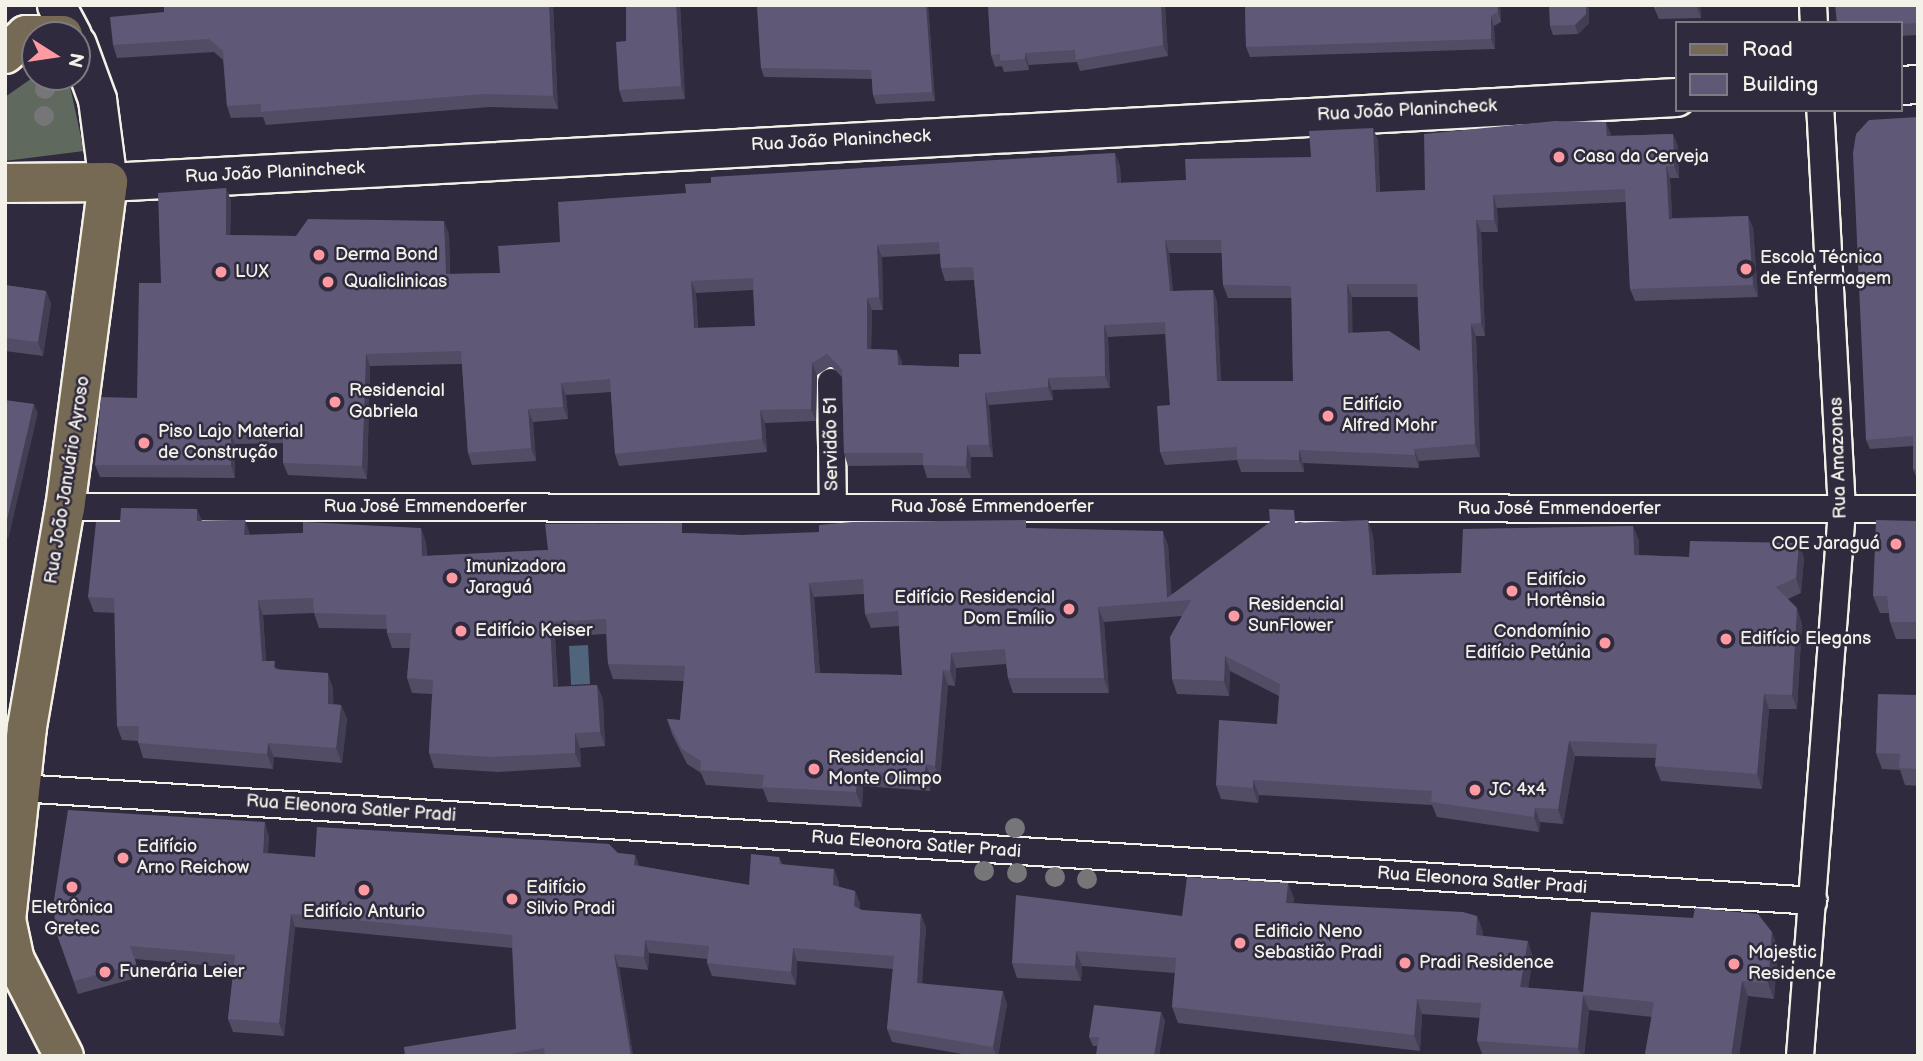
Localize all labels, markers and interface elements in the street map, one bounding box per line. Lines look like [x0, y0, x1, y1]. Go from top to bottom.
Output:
north arrow [21, 21, 91, 91]
legend [1674, 21, 1902, 112]
text: Road [1742, 37, 1793, 62]
text: N [62, 51, 88, 69]
text: Building [1742, 72, 1818, 97]
street label: Rua João Planincheck [1316, 95, 1498, 127]
street label: Rua João Planincheck [750, 125, 932, 157]
place label: Casa da Cerveja [1573, 146, 1709, 168]
marker: Casa da Cerveja [1551, 149, 1567, 165]
street label: Rua João Planincheck [184, 157, 366, 189]
place label: Derma Bond [335, 244, 438, 266]
marker: Derma Bond [309, 245, 329, 265]
place label: Escola Técnica de Enfermagem [1760, 248, 1891, 290]
place label: LUX [235, 261, 269, 283]
marker: Escola Técnica de Enfermagem [1738, 261, 1754, 277]
marker: LUX [213, 264, 229, 280]
place label: Qualiclinicas [344, 271, 447, 293]
marker: Qualiclinicas [318, 272, 338, 292]
street label: Rua João Januário Ayroso [41, 374, 95, 586]
place label: Residencial Gabriela [349, 381, 445, 424]
marker: Residencial Gabriela [327, 394, 343, 410]
place label: Edifício Alfred Mohr [1342, 395, 1437, 438]
street label: Servidão 51 [820, 397, 844, 491]
street label: Rua Amazonas [1826, 397, 1852, 519]
marker: Edifício Alfred Mohr [1320, 408, 1336, 424]
place label: Piso Lajo Material de Construção [158, 422, 303, 464]
marker: Piso Lajo Material de Construção [136, 435, 152, 451]
street label: Rua José Emmendoerfer [323, 496, 527, 518]
street label: Rua José Emmendoerfer [890, 496, 1094, 518]
street label: Rua José Emmendoerfer [1457, 498, 1661, 520]
place label: COE Jaraguá [1771, 533, 1880, 555]
marker: COE Jaraguá [1886, 534, 1906, 554]
place label: Imunizadora Jaraguá [466, 557, 566, 600]
marker: Imunizadora Jaraguá [444, 570, 460, 586]
place label: Edifício Hortênsia [1526, 570, 1605, 612]
marker: Edifício Hortênsia [1504, 583, 1520, 599]
place label: Edifício Residencial Dom Emílio [894, 588, 1055, 630]
place label: Residencial SunFlower [1248, 595, 1344, 638]
marker: Edifício Residencial Dom Emílio [1061, 601, 1077, 617]
marker: Residencial SunFlower [1226, 608, 1242, 624]
place label: Edifício Keiser [475, 620, 592, 642]
place label: Condomínio Edifício Petúnia [1465, 622, 1591, 664]
marker: Edifício Keiser [453, 623, 469, 639]
place label: Edifício Elegans [1740, 628, 1871, 650]
marker: Edifício Elegans [1718, 631, 1734, 647]
marker: Condomínio Edifício Petúnia [1597, 635, 1613, 651]
place label: Residencial Monte Olimpo [828, 748, 942, 790]
marker: Residencial Monte Olimpo [806, 761, 822, 777]
place label: JC 4x4 [1489, 779, 1547, 801]
marker: JC 4x4 [1467, 782, 1483, 798]
street label: Rua Eleonora Satler Pradi [245, 791, 457, 827]
street label: Rua Eleonora Satler Pradi [810, 827, 1022, 863]
place label: Edifício Arno Reichow [137, 837, 249, 880]
marker: Edifício Arno Reichow [115, 850, 131, 866]
street label: Rua Eleonora Satler Pradi [1376, 863, 1588, 899]
place label: Edifício Silvio Pradi [526, 878, 615, 920]
marker: Eletrônica Gretec [64, 879, 80, 895]
marker: Edifício Anturio [356, 882, 372, 898]
marker: Edifício Silvio Pradi [504, 891, 520, 907]
place label: Eletrônica Gretec [31, 898, 113, 940]
place label: Edifício Anturio [303, 901, 425, 923]
place label: Edificio Neno Sebastião Pradi [1254, 922, 1382, 964]
marker: Edificio Neno Sebastião Pradi [1232, 935, 1248, 951]
place label: Majestic Residence [1748, 943, 1836, 986]
place label: Pradi Residence [1419, 952, 1554, 974]
marker: Pradi Residence [1397, 955, 1413, 971]
marker: Majestic Residence [1726, 956, 1742, 972]
place label: Funerária Leier [119, 961, 244, 983]
marker: Funerária Leier [97, 964, 113, 980]

